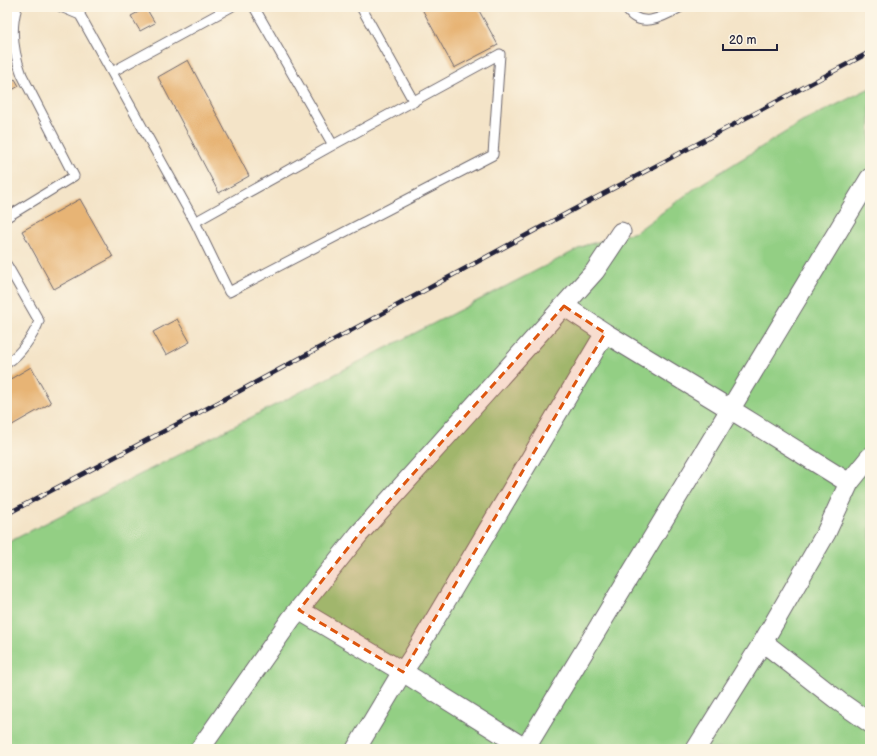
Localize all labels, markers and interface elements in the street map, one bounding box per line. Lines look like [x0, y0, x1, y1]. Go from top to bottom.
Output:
scale bar [723, 26, 777, 52]
text: 20 m [729, 33, 756, 48]

